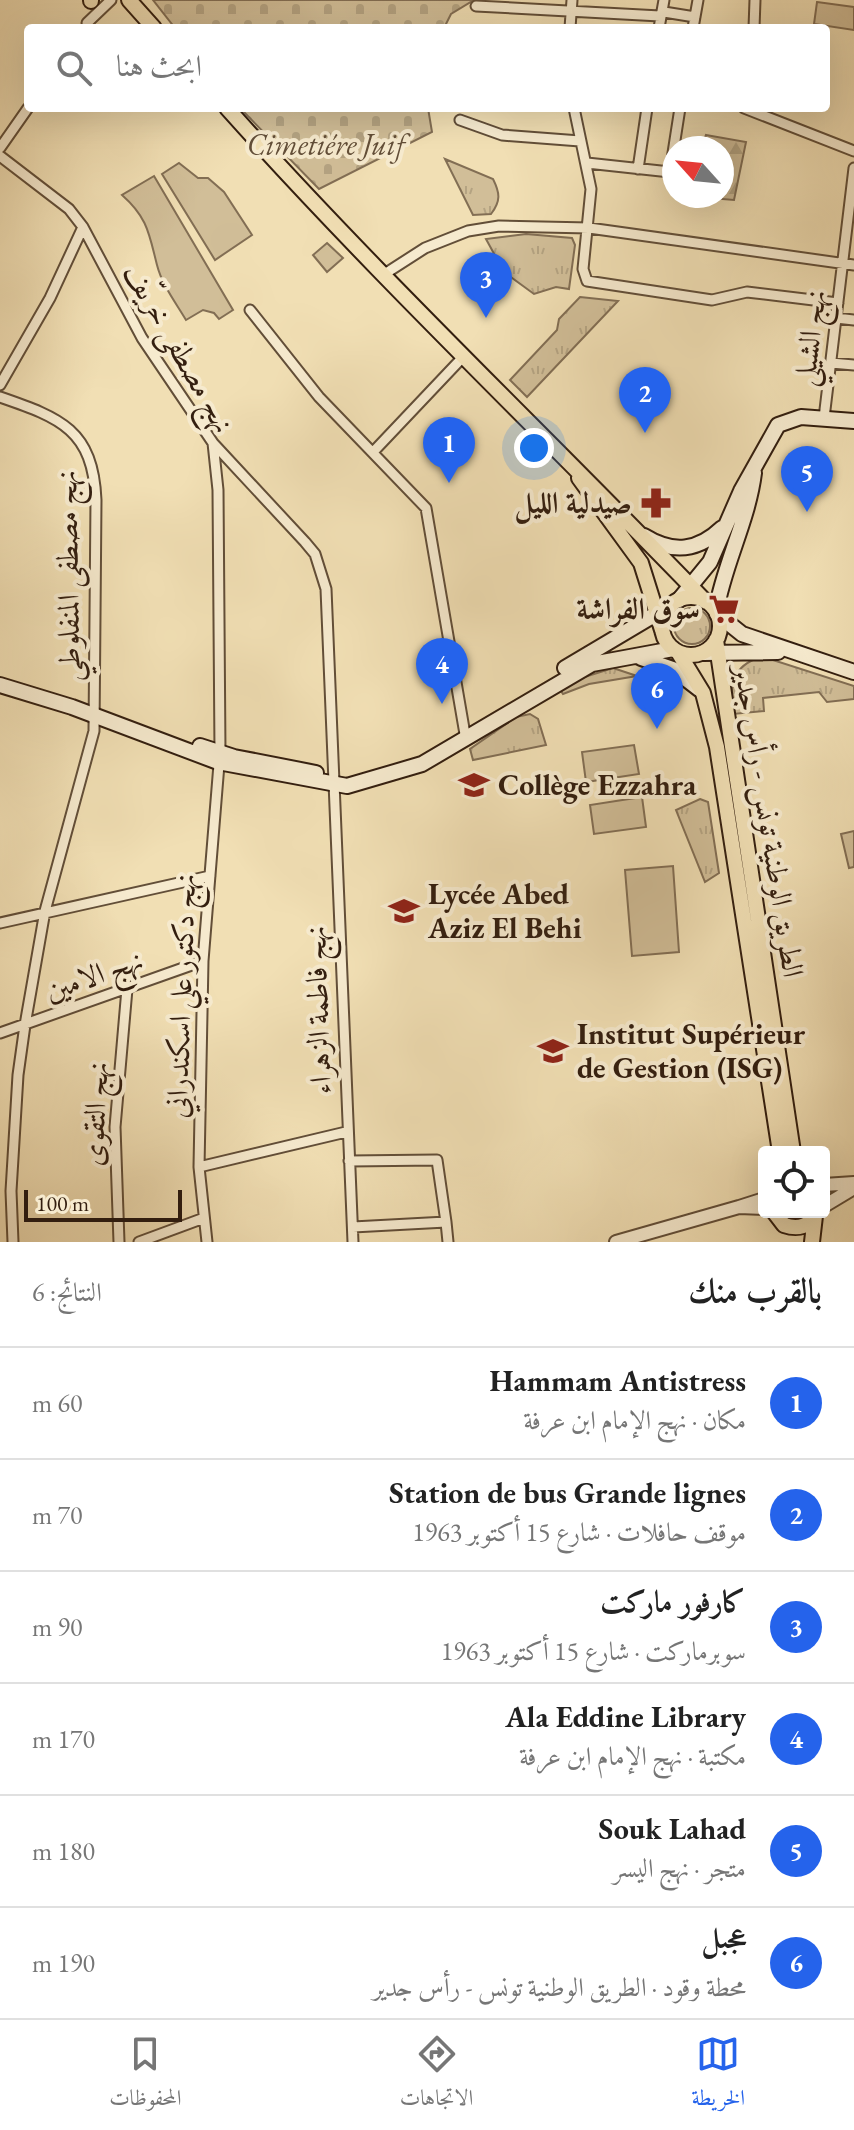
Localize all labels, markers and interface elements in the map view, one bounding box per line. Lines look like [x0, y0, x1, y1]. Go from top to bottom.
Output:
search box [24, 24, 830, 112]
icon: search [52, 46, 96, 90]
text: ابحث هنا [116, 46, 202, 85]
park label: Cimetiére Juif [247, 125, 412, 164]
north arrow [662, 136, 734, 208]
pin: 3 [460, 252, 512, 318]
street label: نهج مصطفى خريّف [108, 256, 244, 444]
street label: نهج الشيلي [784, 287, 845, 390]
pin: 2 [619, 367, 671, 433]
pin: 1 [423, 417, 475, 483]
your location [514, 428, 554, 468]
pin: 5 [781, 446, 833, 512]
street label: نهج مصطفى المنفلوطي [46, 470, 98, 682]
place label: صيدلية الليل [514, 483, 632, 524]
pharmacy icon: صيدلية الليل [639, 486, 673, 520]
place label: سوق الفراشة [577, 589, 700, 628]
supermarket icon: سوق الفراشة [707, 592, 741, 626]
pin: 4 [416, 638, 468, 704]
street label: الطريق الوطنية تونس - رأس جدير [724, 659, 814, 980]
pin: 6 [631, 663, 683, 729]
place label: Collège Ezzahra [498, 765, 697, 804]
school or university icon: Collège Ezzahra [457, 768, 491, 802]
street label: نهج دكتور علي اسكندراني [157, 873, 214, 1119]
place label: Lycée Abed Aziz El Behi [427, 874, 582, 947]
school or university icon: Lycée Abed Aziz El Behi [387, 894, 421, 928]
street label: نهج فاطمة الزهراء [295, 925, 348, 1095]
street label: نهج الامين [40, 940, 151, 1017]
place label: Institut Supérieur de Gestion (ISG) [577, 1014, 806, 1087]
school or university icon: Institut Supérieur de Gestion (ISG) [536, 1034, 570, 1068]
street label: نهج التقوى [72, 1061, 125, 1168]
map controls [758, 1146, 830, 1218]
button: locate [758, 1146, 830, 1218]
scale bar [24, 1186, 182, 1222]
text: 100 m [36, 1189, 89, 1218]
text: بالقرب منك [688, 1268, 822, 1312]
text: النتائج: 6 [32, 1275, 102, 1309]
text: Hammam Antistress [490, 1361, 746, 1400]
text: 60 m [32, 1386, 82, 1420]
text: 1 [789, 1386, 803, 1420]
text: مكان · نهج الإمام ابن عرفة [523, 1403, 746, 1437]
text: Station de bus Grande lignes [389, 1473, 746, 1512]
text: 70 m [32, 1498, 82, 1532]
text: 2 [789, 1498, 803, 1532]
text: موقف حافلات · شارع 15 أكتوبر 1963 [412, 1515, 746, 1549]
text: كارفور ماركت [600, 1582, 746, 1621]
text: 90 m [32, 1610, 82, 1644]
text: 3 [789, 1610, 803, 1644]
text: سوبرماركت · شارع 15 أكتوبر 1963 [441, 1634, 746, 1668]
text: Ala Eddine Library [505, 1697, 746, 1736]
text: 170 m [32, 1722, 95, 1756]
text: 4 [789, 1722, 803, 1756]
text: مكتبة · نهج الإمام ابن عرفة [519, 1739, 746, 1773]
text: Souk Lahad [598, 1809, 746, 1848]
text: 180 m [32, 1834, 95, 1868]
text: 5 [789, 1834, 803, 1868]
text: متجر · نهج اليسر [613, 1851, 746, 1885]
text: عجبل [701, 1918, 746, 1957]
text: 190 m [32, 1946, 95, 1980]
text: 6 [789, 1946, 803, 1980]
text: محطة وقود · الطريق الوطنية تونس - رأس جدير [372, 1970, 746, 2004]
tab: المحفوظات [109, 2032, 182, 2119]
tab: الاتجاهات [400, 2032, 473, 2119]
tab: الخريطة [691, 2032, 745, 2119]

